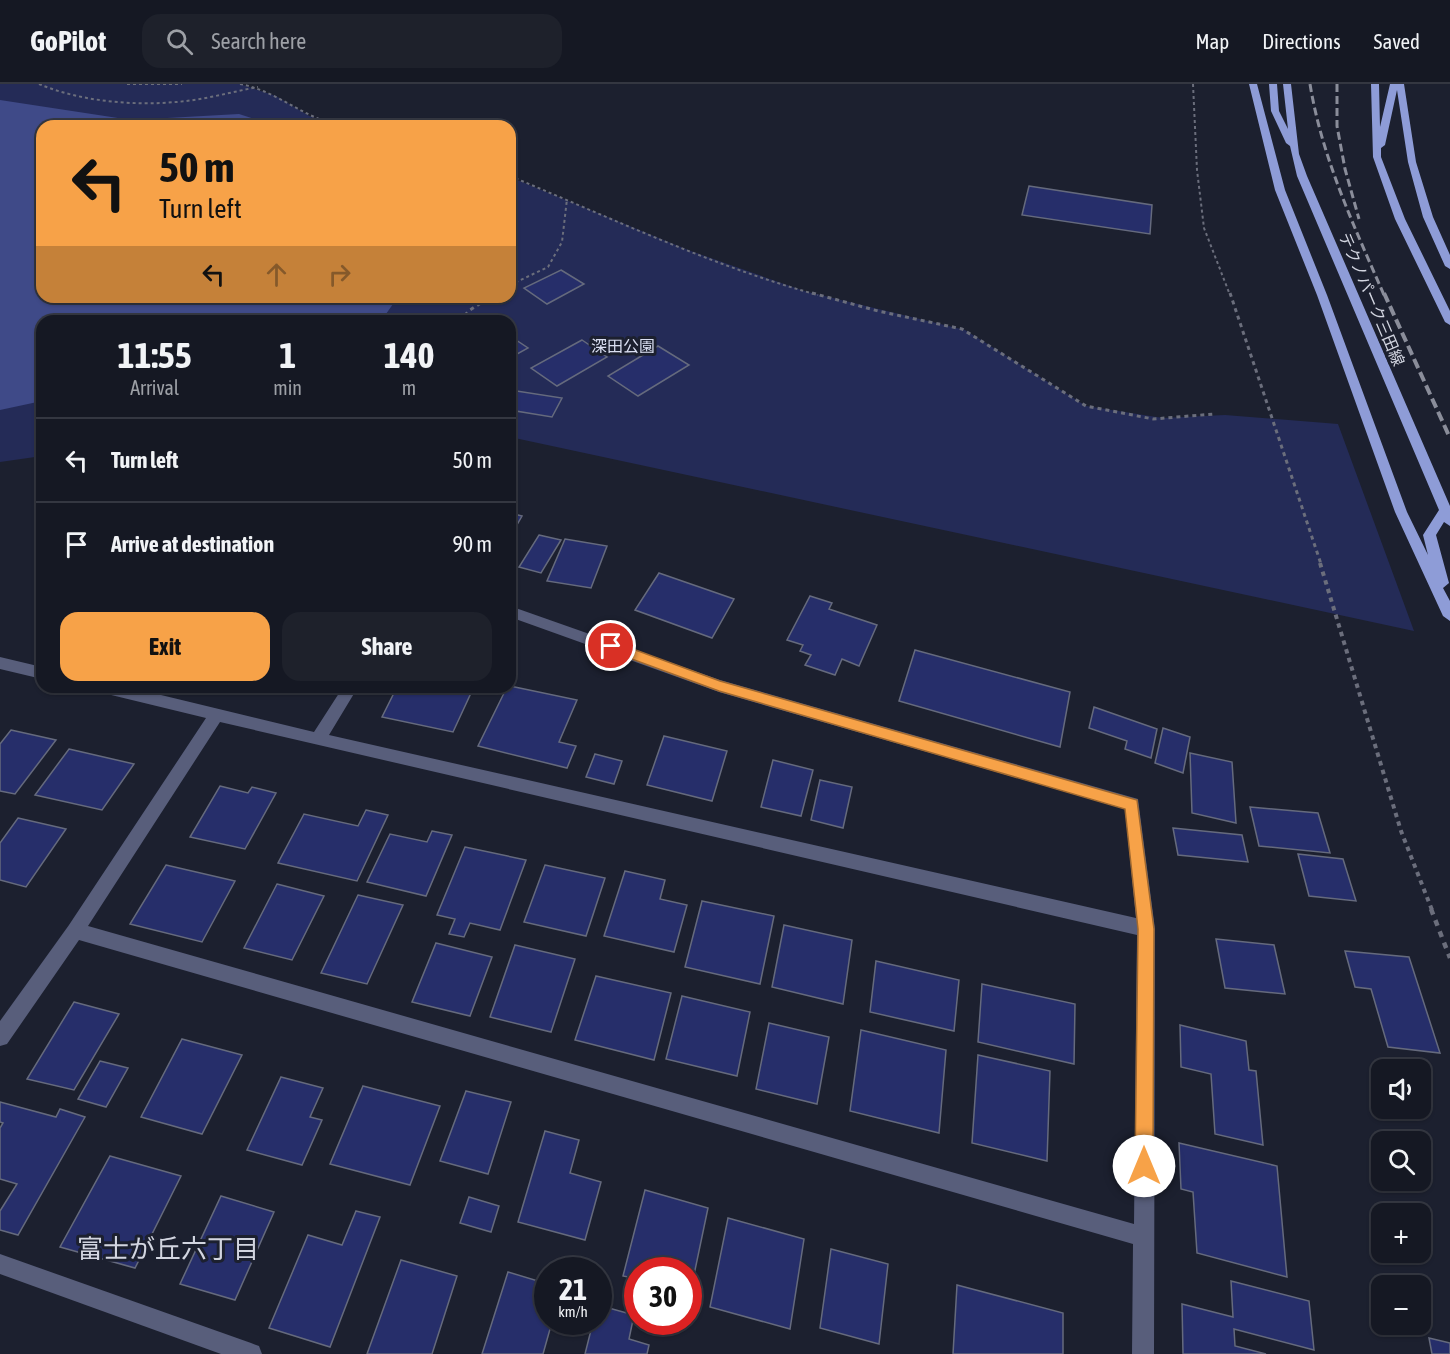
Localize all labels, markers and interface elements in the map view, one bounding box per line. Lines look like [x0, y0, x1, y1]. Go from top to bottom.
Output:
search box [142, 14, 562, 68]
text: GoPilot [30, 25, 106, 57]
icon: search [163, 25, 196, 58]
text: Search here [211, 28, 306, 54]
text: Map [1195, 29, 1229, 53]
text: Directions [1262, 29, 1341, 53]
text: Saved [1374, 29, 1420, 53]
text: 50 m [159, 143, 234, 191]
icon: left [60, 144, 138, 222]
text: Turn left [159, 193, 242, 224]
street label: テクノパーク三田線 [1336, 230, 1408, 368]
icon: left [197, 258, 230, 291]
icon: ahead [260, 258, 293, 291]
icon: right [323, 258, 356, 291]
text: 11:55 [118, 334, 192, 376]
text: 1 [279, 334, 296, 376]
text: 140 [384, 334, 434, 376]
park label: 深田公園 [591, 337, 655, 355]
text: Arrival [130, 376, 179, 399]
text: min [273, 376, 302, 399]
text: m [402, 376, 416, 399]
icon: left [60, 444, 93, 477]
text: Turn left [111, 447, 178, 473]
text: 50 m [452, 447, 492, 473]
icon: arrive [60, 528, 93, 561]
text: Arrive at destination [111, 531, 274, 557]
text: 90 m [452, 531, 492, 557]
button: Exit [60, 612, 270, 681]
button: Share [282, 612, 492, 681]
pin [585, 620, 636, 671]
icon: arrive [594, 629, 627, 662]
map controls [1371, 1059, 1431, 1335]
button: sound [1371, 1059, 1431, 1119]
button: search [1371, 1131, 1431, 1191]
position arrow [1112, 1134, 1176, 1198]
button: + [1371, 1203, 1431, 1263]
district label: 富士が丘六丁目 [77, 1234, 259, 1264]
speed limit sign: 30 [624, 1257, 702, 1335]
text: 21 [559, 1272, 587, 1306]
button: − [1371, 1275, 1431, 1335]
text: km/h [558, 1303, 588, 1320]

